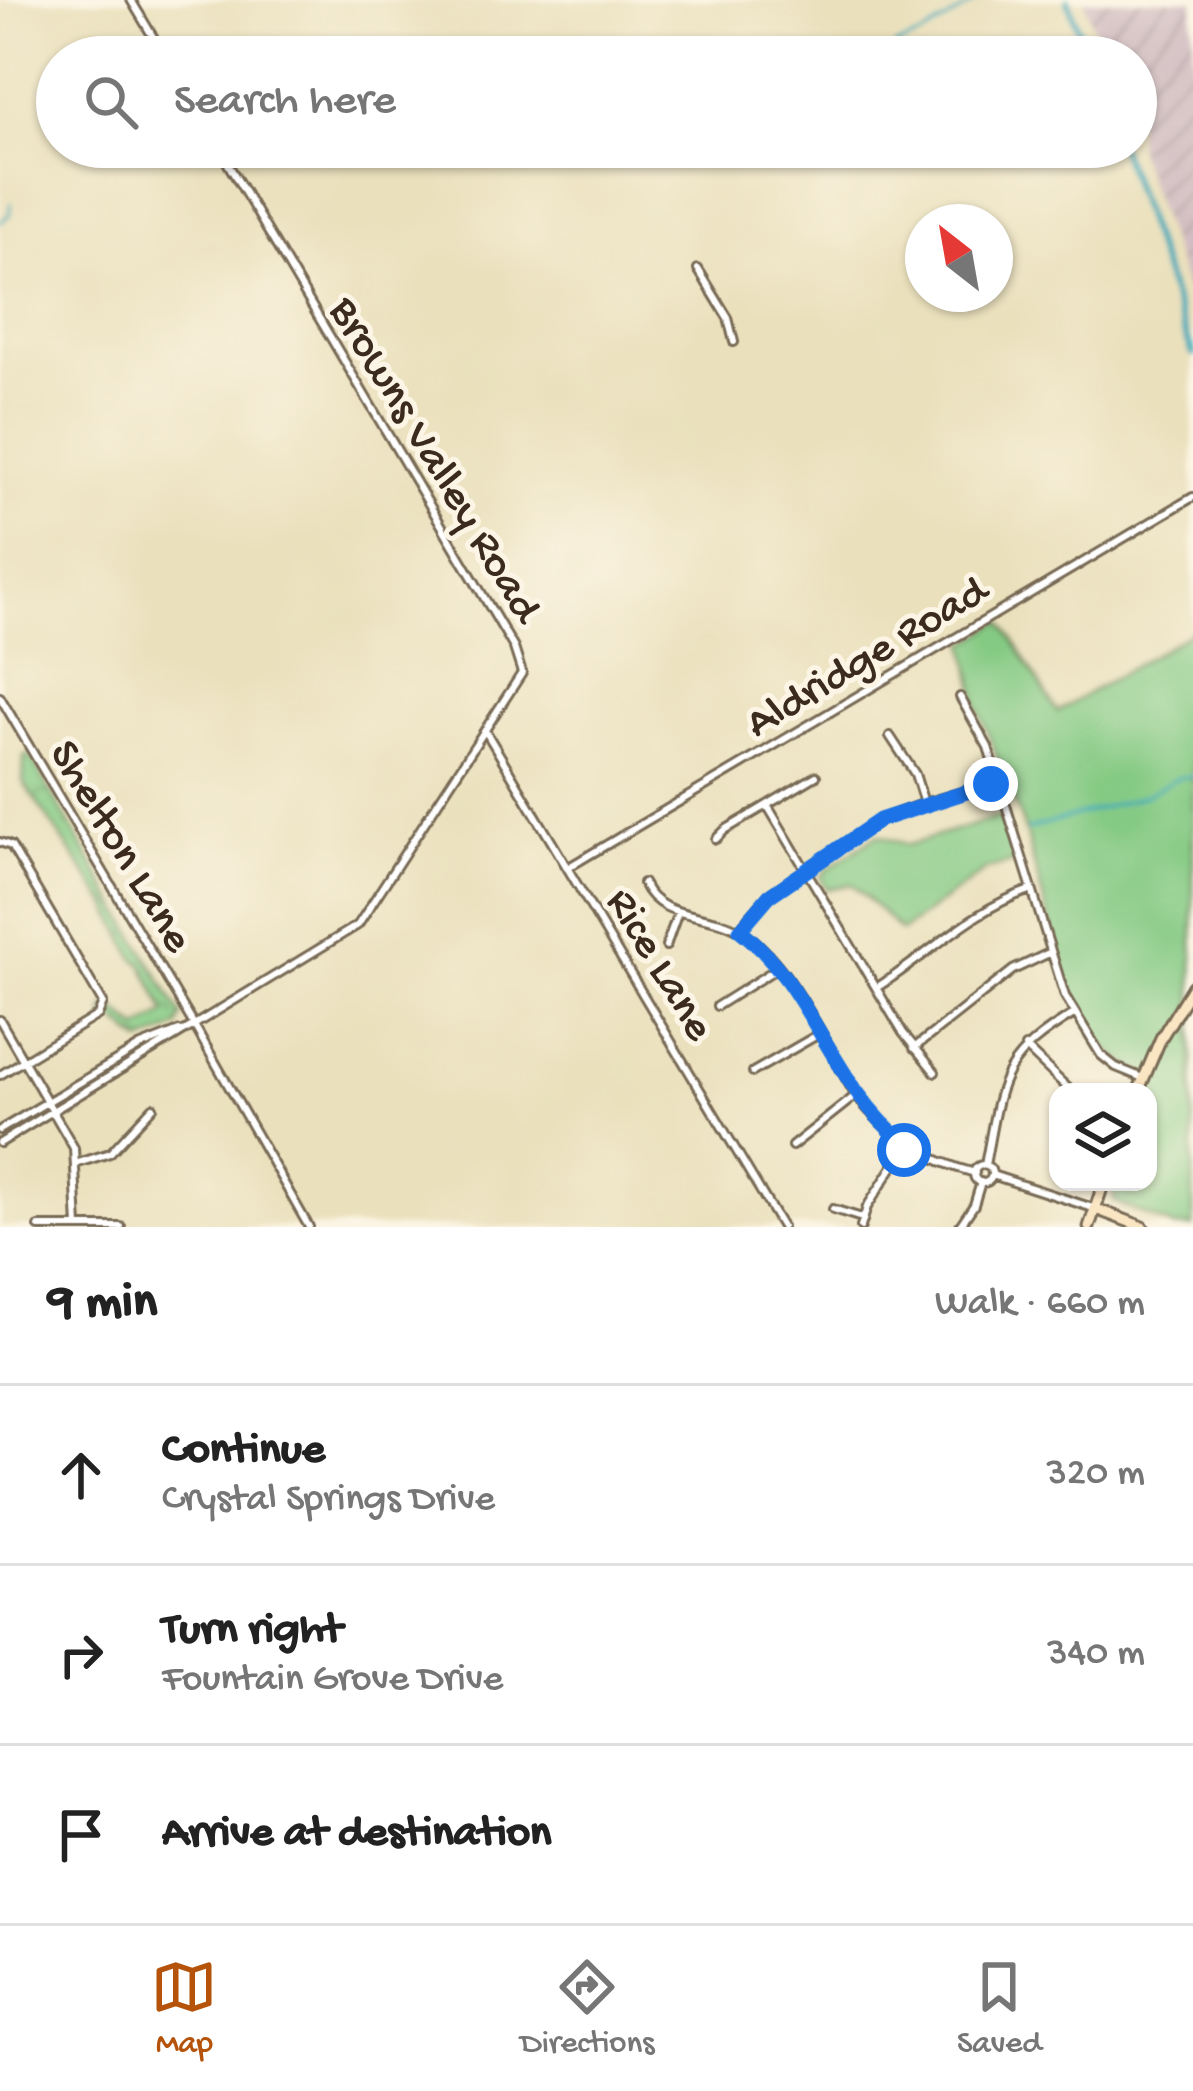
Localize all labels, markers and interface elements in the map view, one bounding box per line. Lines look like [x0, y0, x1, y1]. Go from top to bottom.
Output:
search box [36, 36, 1157, 168]
icon: search [78, 69, 144, 135]
text: Search here [174, 76, 396, 129]
north arrow [905, 204, 1013, 312]
street label: Browns Valley Road [314, 288, 552, 636]
street label: Aldridge Road [737, 565, 1001, 752]
street label: Shelton Lane [35, 732, 203, 964]
route end [964, 757, 1018, 811]
street label: Rice Lane [591, 880, 724, 1052]
map controls [1049, 1083, 1157, 1191]
button: layers [1049, 1083, 1157, 1191]
route start [877, 1123, 931, 1177]
text: 9 min [48, 1275, 157, 1335]
text: Walk · 660 m [935, 1282, 1145, 1328]
text: Continue [162, 1425, 325, 1478]
icon: ahead [48, 1442, 114, 1508]
text: 320 m [1047, 1452, 1145, 1498]
text: Crystal Springs Drive [162, 1478, 495, 1524]
text: Turn right [162, 1605, 342, 1658]
icon: right [48, 1622, 114, 1688]
text: 340 m [1047, 1632, 1145, 1678]
text: Fountain Grove Drive [162, 1658, 503, 1704]
icon: arrive [48, 1802, 114, 1868]
text: Arrive at destination [162, 1808, 551, 1861]
tab: Map [151, 1954, 217, 2064]
tab: Directions [520, 1954, 654, 2064]
tab: Saved [957, 1954, 1042, 2064]

